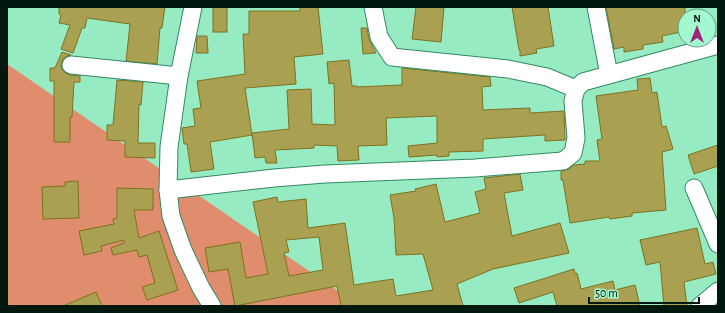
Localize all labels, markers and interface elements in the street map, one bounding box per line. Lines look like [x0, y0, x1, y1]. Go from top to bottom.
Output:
north arrow [677, 8, 717, 48]
text: N [693, 13, 701, 24]
scale bar [589, 279, 699, 305]
text: 50 m [595, 287, 618, 299]

